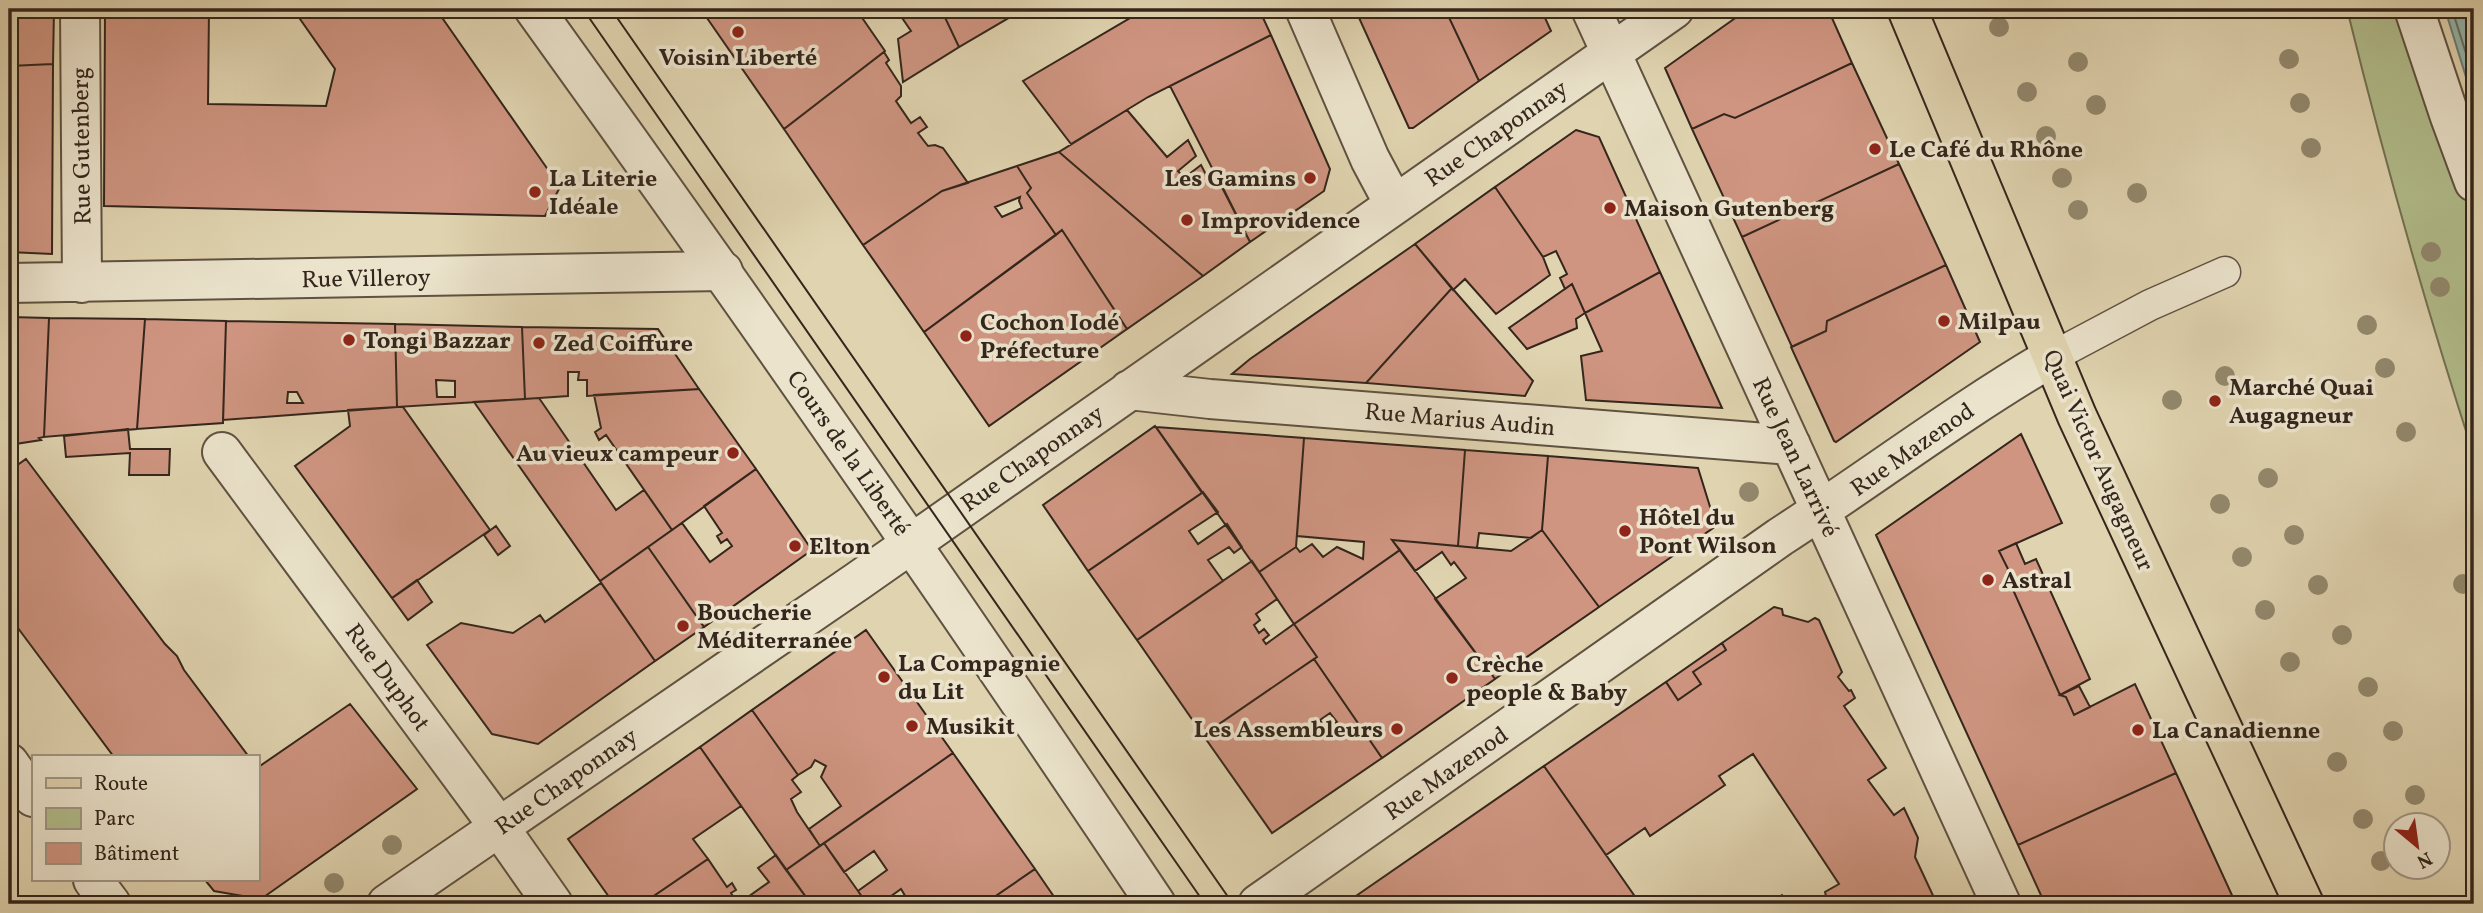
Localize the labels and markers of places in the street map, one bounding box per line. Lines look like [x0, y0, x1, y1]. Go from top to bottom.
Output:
marker: Voisin Liberté [730, 24, 746, 40]
place label: Voisin Liberté [659, 42, 817, 76]
place label: Le Café du Rhône [1889, 134, 2083, 168]
marker: Le Café du Rhône [1867, 141, 1883, 157]
place label: La Literie Idéale [549, 163, 657, 225]
place label: Les Gamins [1165, 163, 1296, 197]
marker: Les Gamins [1302, 170, 1318, 186]
marker: La Literie Idéale [527, 184, 543, 200]
place label: Maison Gutenberg [1624, 193, 1834, 227]
marker: Maison Gutenberg [1602, 200, 1618, 216]
place label: Improvidence [1201, 205, 1360, 239]
marker: Improvidence [1179, 212, 1195, 228]
place label: Milpau [1958, 306, 2041, 340]
place label: Cochon Iodé Préfecture [980, 307, 1119, 369]
marker: Milpau [1936, 313, 1952, 329]
place label: Tongi Bazzar [363, 325, 511, 359]
place label: Zed Coiffure [553, 328, 693, 362]
marker: Cochon Iodé Préfecture [958, 328, 974, 344]
marker: Tongi Bazzar [341, 332, 357, 348]
marker: Zed Coiffure [531, 335, 547, 351]
place label: Marché Quai Augagneur [2229, 372, 2374, 434]
marker: Marché Quai Augagneur [2207, 393, 2223, 409]
place label: Au vieux campeur [516, 438, 719, 472]
marker: Au vieux campeur [725, 445, 741, 461]
place label: Hôtel du Pont Wilson [1639, 502, 1777, 564]
marker: Hôtel du Pont Wilson [1617, 523, 1633, 539]
place label: Elton [809, 531, 871, 565]
marker: Elton [787, 538, 803, 554]
place label: Astral [2002, 565, 2072, 599]
marker: Astral [1980, 572, 1996, 588]
place label: Boucherie Méditerranée [697, 597, 852, 659]
marker: Boucherie Méditerranée [675, 618, 691, 634]
place label: La Compagnie du Lit [898, 648, 1060, 710]
place label: Crèche people & Baby [1466, 649, 1628, 711]
marker: La Compagnie du Lit [876, 669, 892, 685]
marker: Crèche people & Baby [1444, 670, 1460, 686]
place label: Musikit [926, 711, 1015, 745]
place label: Les Assembleurs [1194, 714, 1383, 748]
place label: La Canadienne [2152, 715, 2320, 749]
marker: Musikit [904, 718, 920, 734]
marker: Les Assembleurs [1389, 721, 1405, 737]
marker: La Canadienne [2130, 722, 2146, 738]

